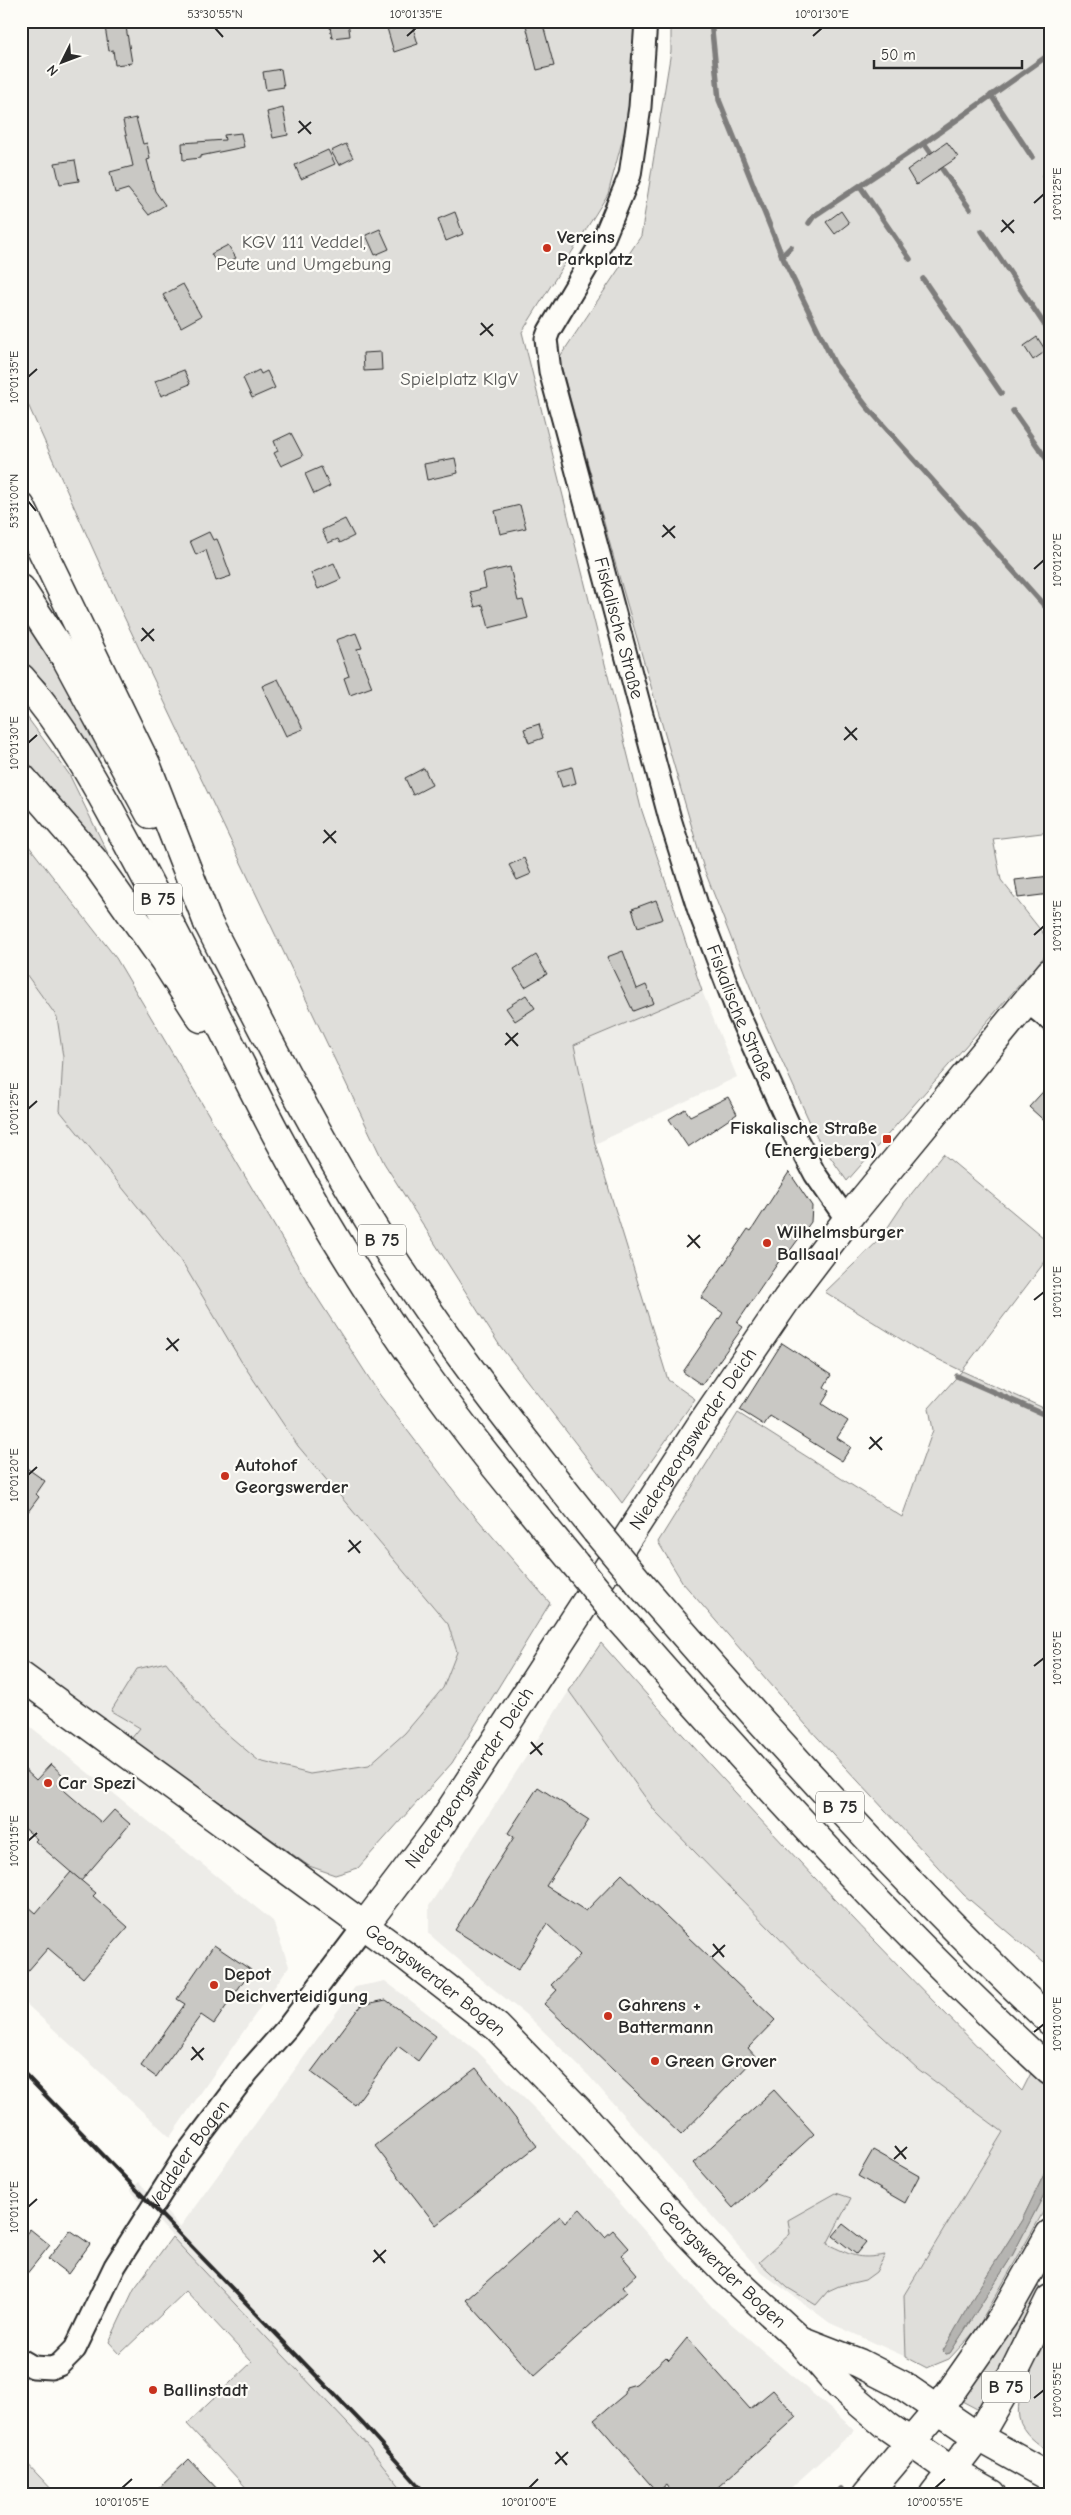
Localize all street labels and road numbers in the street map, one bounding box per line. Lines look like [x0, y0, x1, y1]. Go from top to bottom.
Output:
street label: Fiskalische Straße [589, 555, 648, 701]
road number: B 75 [134, 884, 182, 914]
street label: Fiskalische Straße [702, 941, 778, 1085]
road number: B 75 [358, 1224, 406, 1256]
street label: Niedergeorgswerder Deich [625, 1344, 761, 1534]
street label: Niedergeorgswerder Deich [401, 1683, 538, 1873]
road number: B 75 [816, 1791, 864, 1822]
street label: Georgswerder Bogen [361, 1919, 511, 2041]
street label: Veddeler Bogen [143, 2096, 234, 2213]
street label: Georgswerder Bogen [654, 2196, 791, 2333]
road number: B 75 [982, 2372, 1030, 2402]

